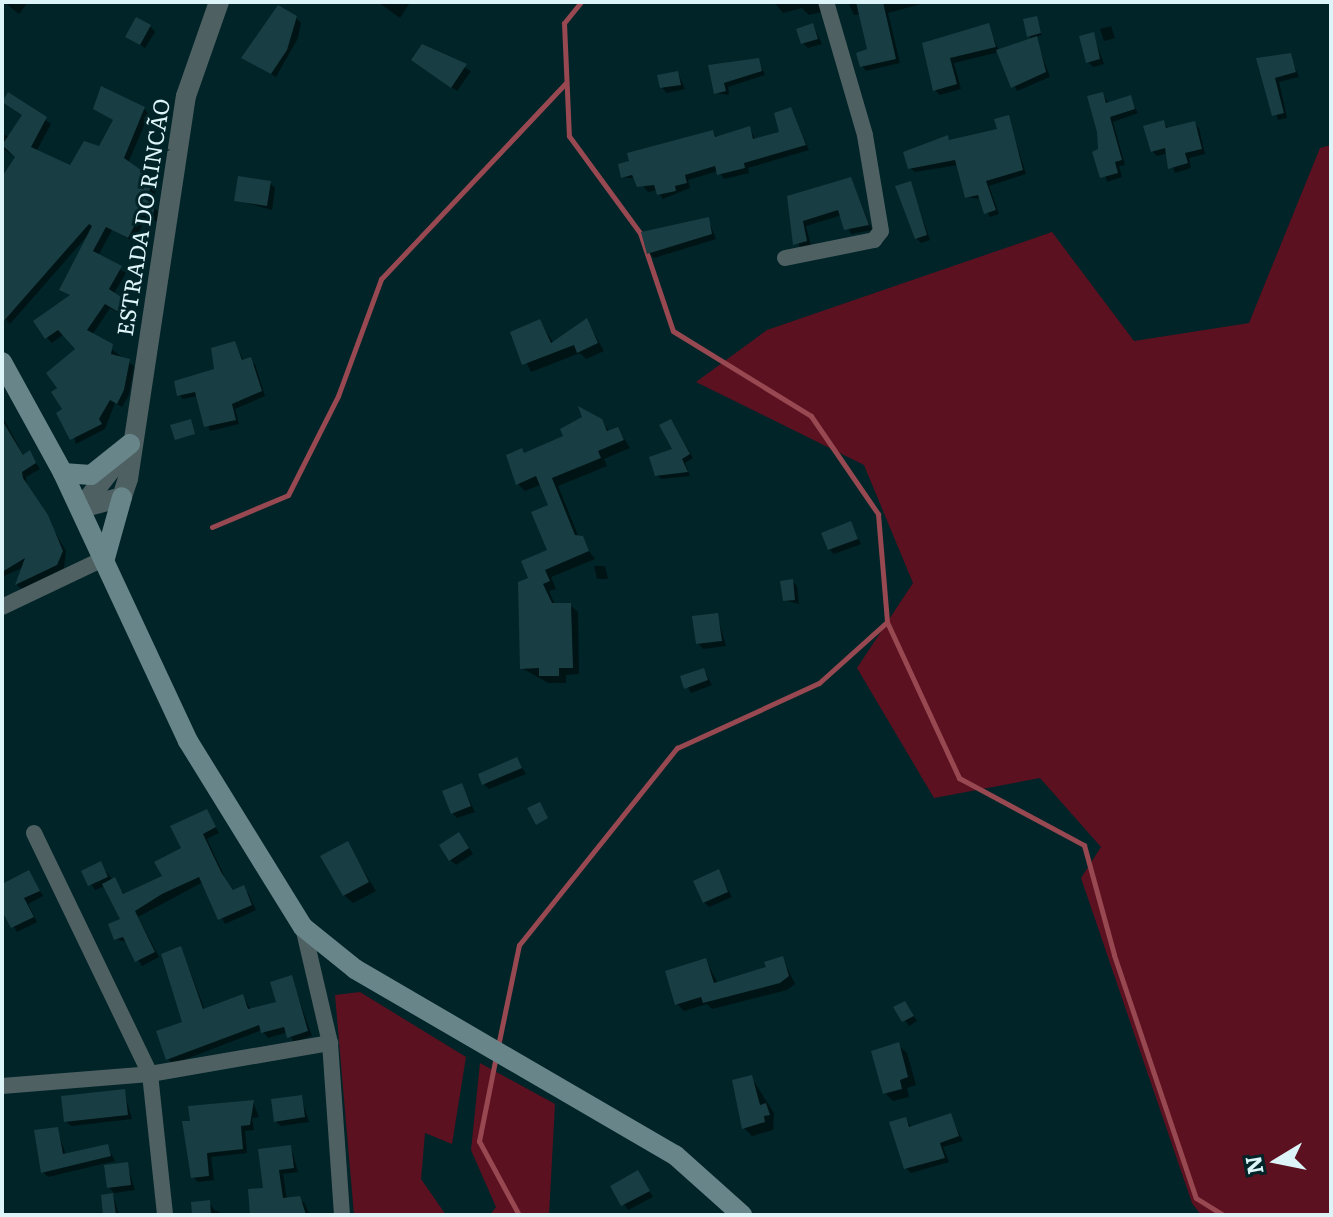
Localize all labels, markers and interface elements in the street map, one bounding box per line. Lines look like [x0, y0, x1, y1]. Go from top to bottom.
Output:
street label: ESTRADA DO RINCÃO [110, 97, 174, 337]
north arrow [1237, 1121, 1317, 1201]
text: N [1235, 1153, 1271, 1177]

